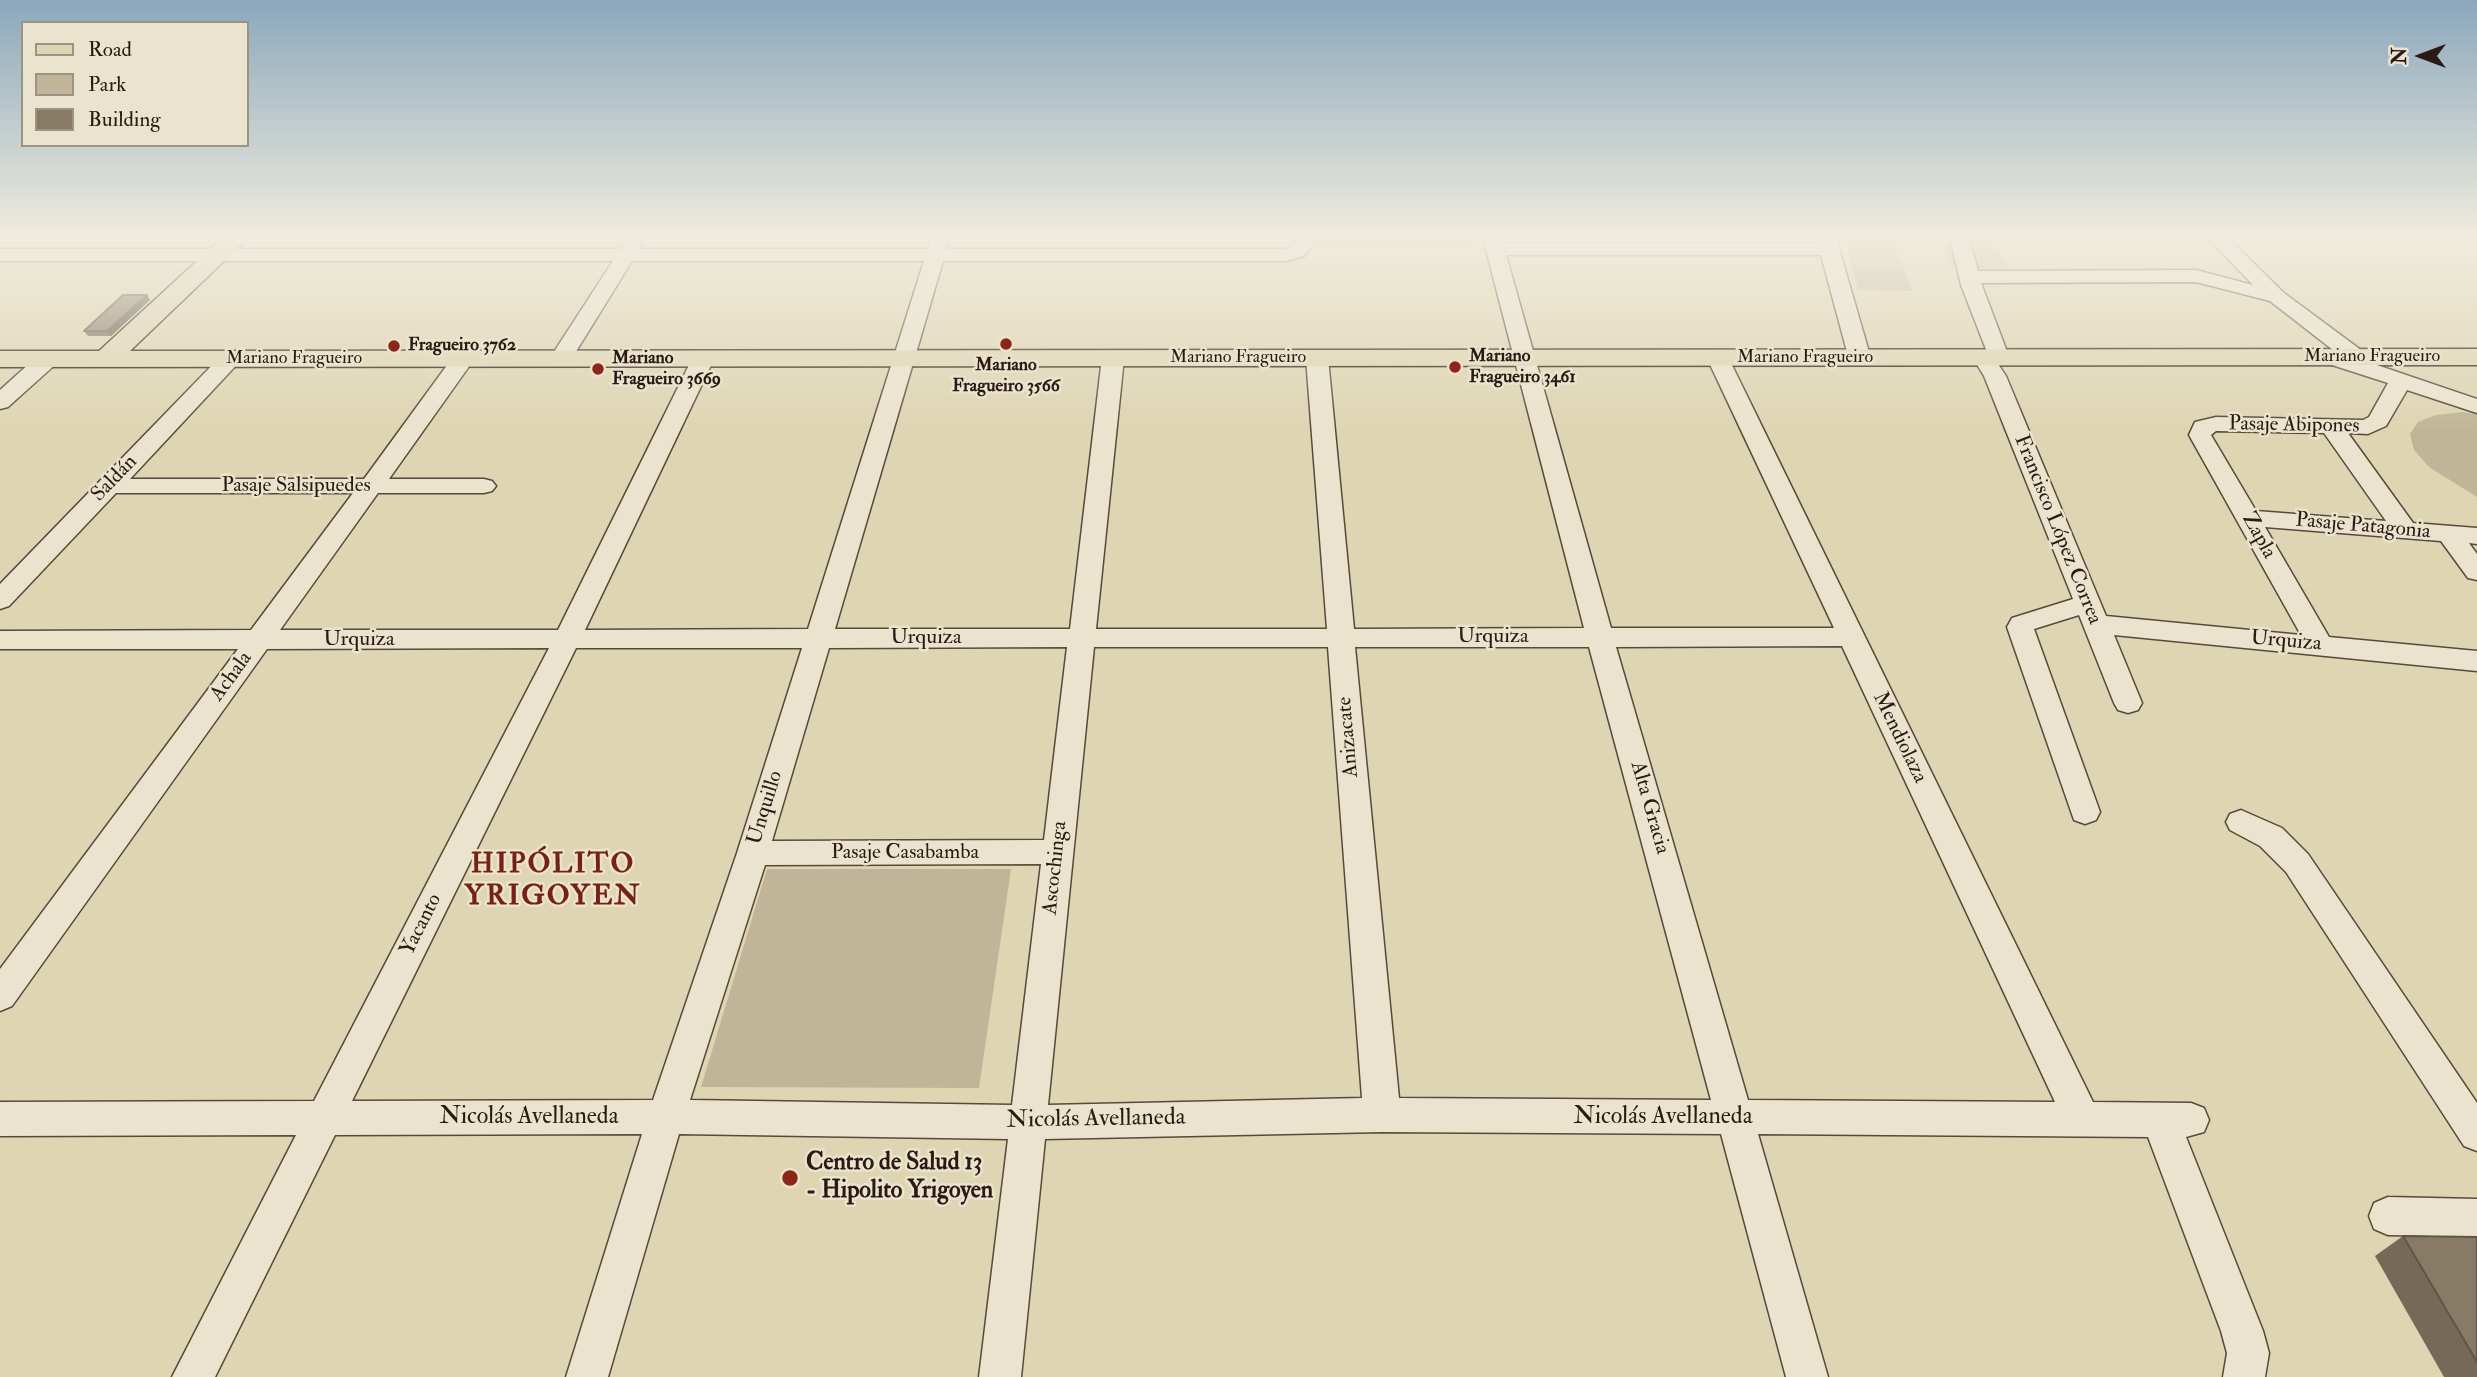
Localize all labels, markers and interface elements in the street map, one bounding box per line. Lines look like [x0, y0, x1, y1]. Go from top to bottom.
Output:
legend [21, 21, 248, 147]
north arrow [2386, 21, 2456, 91]
text: Road [88, 36, 132, 63]
text: N [2388, 48, 2412, 65]
text: Park [88, 71, 126, 98]
text: Building [88, 106, 161, 133]
place label: Fragueiro 3762 [408, 335, 516, 357]
marker: Mariano Fragueiro 3566 [998, 336, 1014, 352]
marker: Fragueiro 3762 [386, 338, 402, 354]
place label: Mariano Fragueiro 3461 [1469, 346, 1576, 388]
street label: Mariano Fragueiro [2304, 346, 2440, 368]
street label: Mariano Fragueiro [1170, 347, 1306, 369]
street label: Mariano Fragueiro [1737, 347, 1873, 369]
street label: Mariano Fragueiro [226, 348, 362, 370]
place label: Mariano Fragueiro 3669 [612, 348, 721, 390]
place label: Mariano Fragueiro 3566 [952, 355, 1060, 398]
marker: Mariano Fragueiro 3461 [1447, 359, 1463, 375]
marker: Mariano Fragueiro 3669 [590, 361, 606, 377]
street label: Pasaje Abipones [2228, 412, 2360, 440]
street label: Francisco López Correa [2007, 432, 2107, 628]
street label: Saldán [87, 450, 143, 508]
street label: Pasaje Salsipuedes [221, 473, 371, 499]
street label: Zapla [2235, 509, 2281, 563]
street label: Pasaje Patagonia [2294, 509, 2432, 545]
street label: Urquiza [1457, 624, 1529, 650]
street label: Urquiza [890, 625, 962, 651]
street label: Urquiza [2249, 626, 2323, 658]
street label: Urquiza [323, 627, 395, 653]
street label: Achala [206, 647, 258, 707]
street label: Mendiolaza [1866, 688, 1932, 788]
street label: Anizacate [1333, 695, 1365, 779]
street label: Alta Gracia [1624, 759, 1674, 857]
street label: Unquillo [743, 768, 789, 848]
street label: Ascochinga [1039, 820, 1073, 916]
street label: Pasaje Casabamba [831, 840, 979, 866]
district label: HIPÓLITO YRIGOYEN [466, 849, 640, 915]
street label: Yacanto [396, 890, 448, 960]
street label: Nicolás Avellaneda [439, 1104, 619, 1132]
street label: Nicolás Avellaneda [1006, 1104, 1186, 1136]
street label: Nicolás Avellaneda [1573, 1104, 1753, 1132]
place label: Centro de Salud 13 - Hipolito Yrigoyen [806, 1150, 993, 1206]
marker: Centro de Salud 13 - Hipolito Yrigoyen [780, 1168, 800, 1188]

